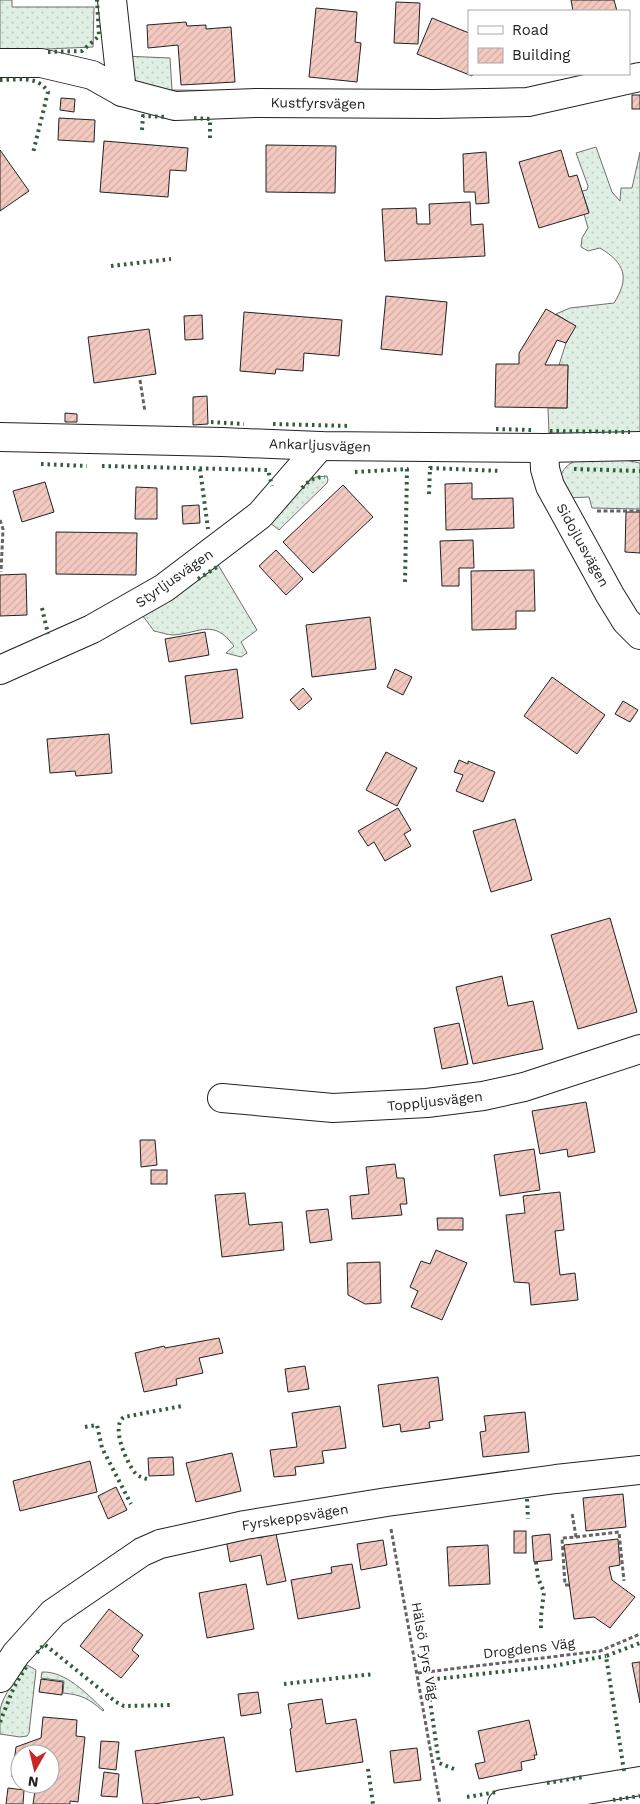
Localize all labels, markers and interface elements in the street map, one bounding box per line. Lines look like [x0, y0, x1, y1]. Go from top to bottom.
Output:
legend [468, 10, 630, 75]
text: Road [512, 21, 549, 39]
text: Building [512, 46, 570, 64]
street label: Kustfyrsvägen [270, 94, 366, 112]
street label: Ankarljusvägen [269, 435, 371, 455]
street label: Sidojlusvägen [553, 501, 613, 589]
street label: Styrljusvägen [132, 545, 216, 611]
street label: Toppljusvägen [386, 1088, 484, 1114]
street label: Fyrskeppsvägen [240, 1501, 350, 1533]
street label: Hälsö Fyrs Väg [409, 1601, 442, 1702]
street label: Drogdens Väg [482, 1634, 576, 1662]
north arrow [10, 1744, 60, 1794]
text: N [27, 1773, 39, 1791]

